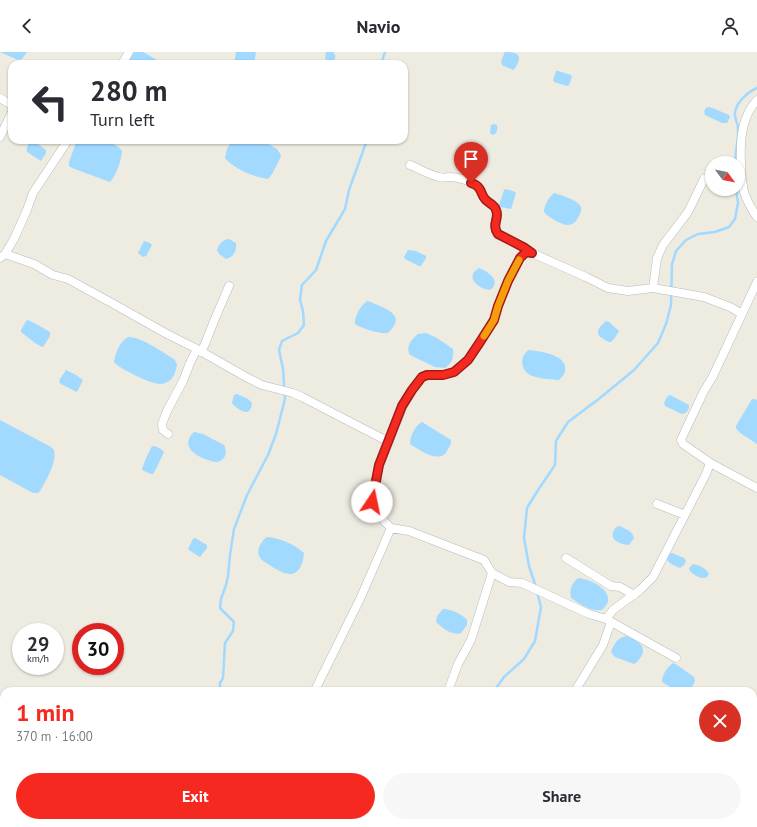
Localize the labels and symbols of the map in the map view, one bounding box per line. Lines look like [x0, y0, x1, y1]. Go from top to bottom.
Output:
pin [454, 142, 488, 183]
north arrow [705, 156, 745, 196]
position arrow [351, 481, 393, 523]
speed limit sign: 30 [72, 623, 124, 675]

